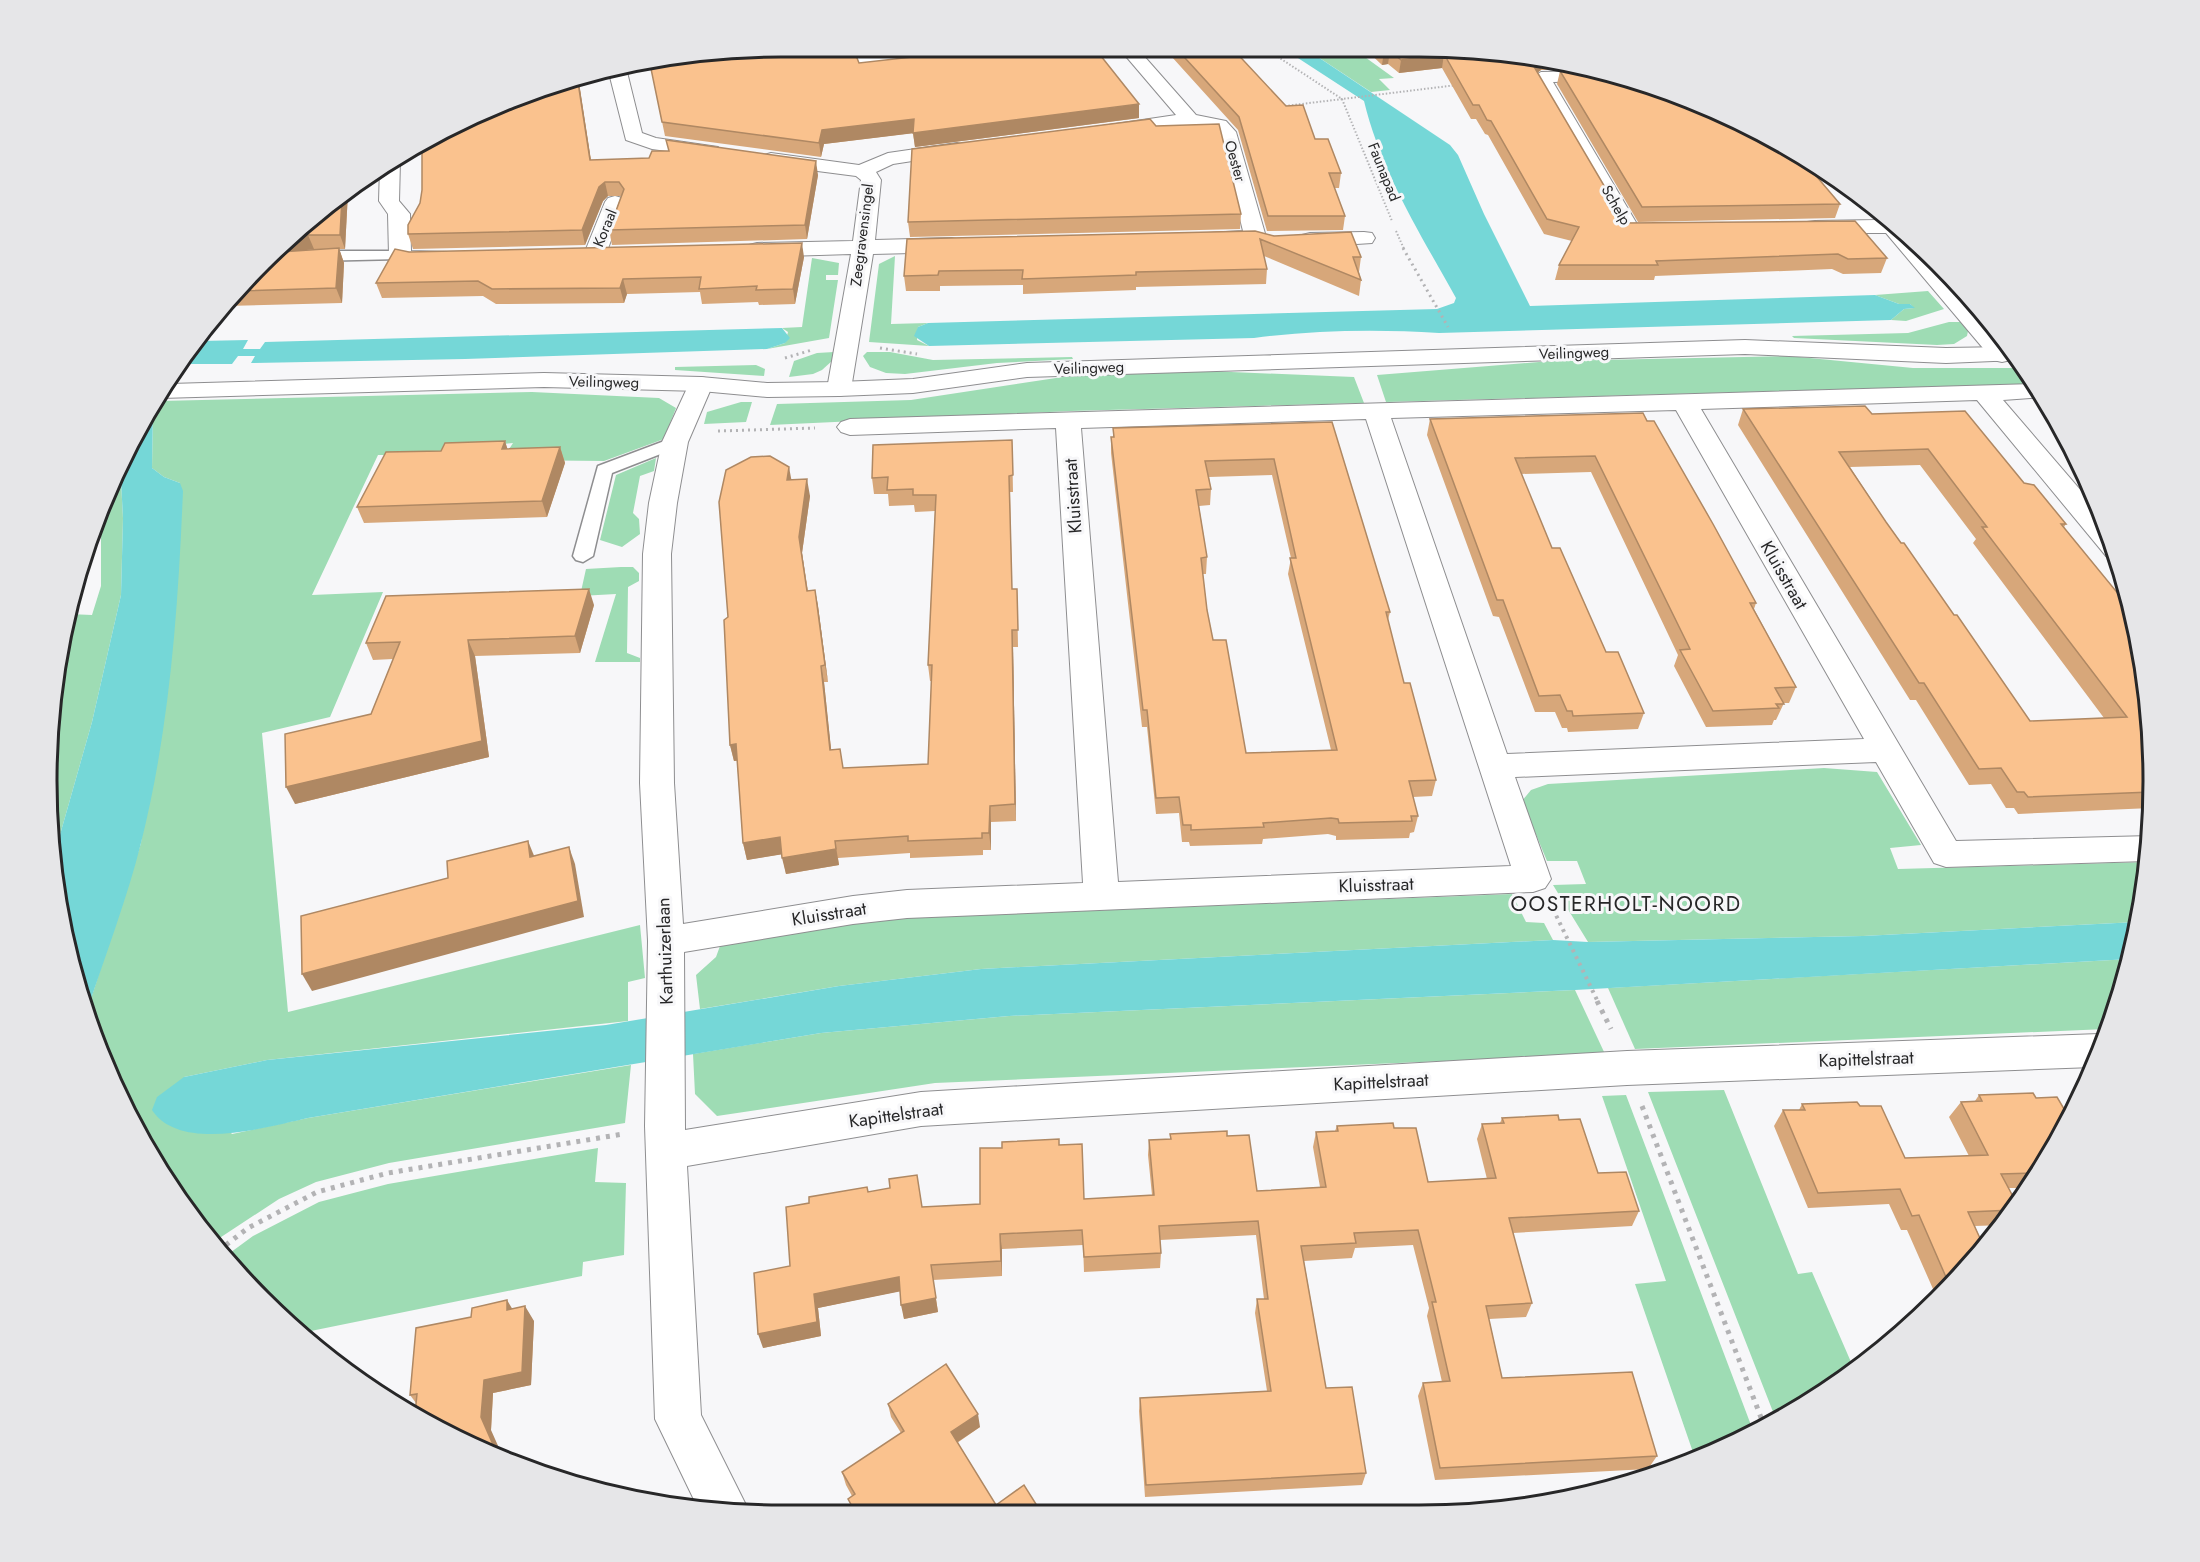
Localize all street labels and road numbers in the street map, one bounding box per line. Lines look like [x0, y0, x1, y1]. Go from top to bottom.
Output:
street label: Oester [1219, 138, 1252, 185]
street label: Faunapad [1362, 139, 1406, 205]
street label: Schelp [1596, 181, 1636, 230]
street label: Zeegravensingel [845, 182, 879, 288]
street label: Koraal [587, 206, 623, 250]
street label: Veilingweg [1538, 341, 1610, 365]
street label: Veilingweg [1053, 356, 1125, 380]
street label: Veilingweg [569, 370, 639, 394]
street label: Kluisstraat [1057, 457, 1089, 534]
street label: Kluisstraat [1754, 536, 1814, 615]
street label: Kluisstraat [1338, 871, 1415, 899]
street label: Kluisstraat [790, 895, 869, 933]
street label: Karthuizerlaan [650, 897, 680, 1005]
street label: Kapittelstraat [1818, 1044, 1915, 1074]
street label: Kapittelstraat [1333, 1066, 1430, 1097]
street label: Kapittelstraat [847, 1095, 946, 1134]

